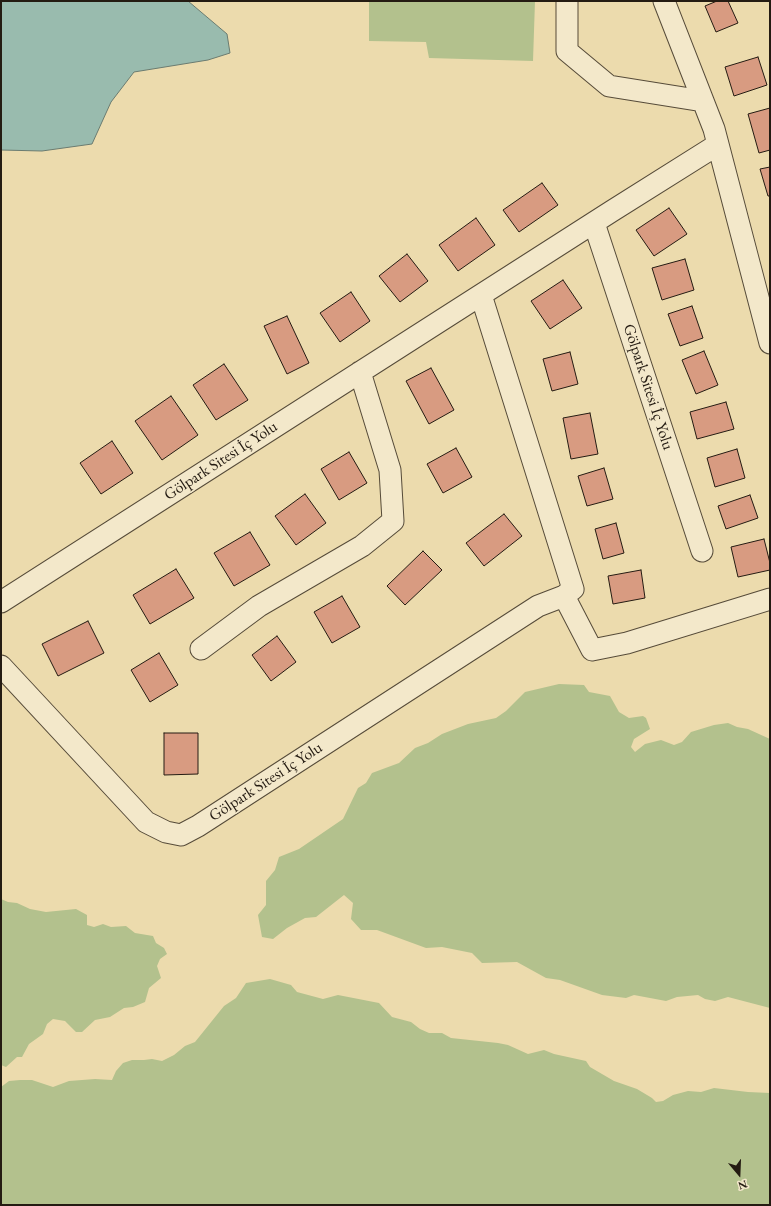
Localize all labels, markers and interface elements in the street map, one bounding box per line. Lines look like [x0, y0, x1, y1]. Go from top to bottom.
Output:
street label: Gölpark Sitesi İç Yolu [619, 322, 677, 452]
street label: Gölpark Sitesi İç Yolu [161, 417, 281, 505]
street label: Gölpark Sitesi İç Yolu [206, 738, 326, 826]
north arrow [719, 1154, 759, 1194]
text: N [736, 1177, 749, 1193]

